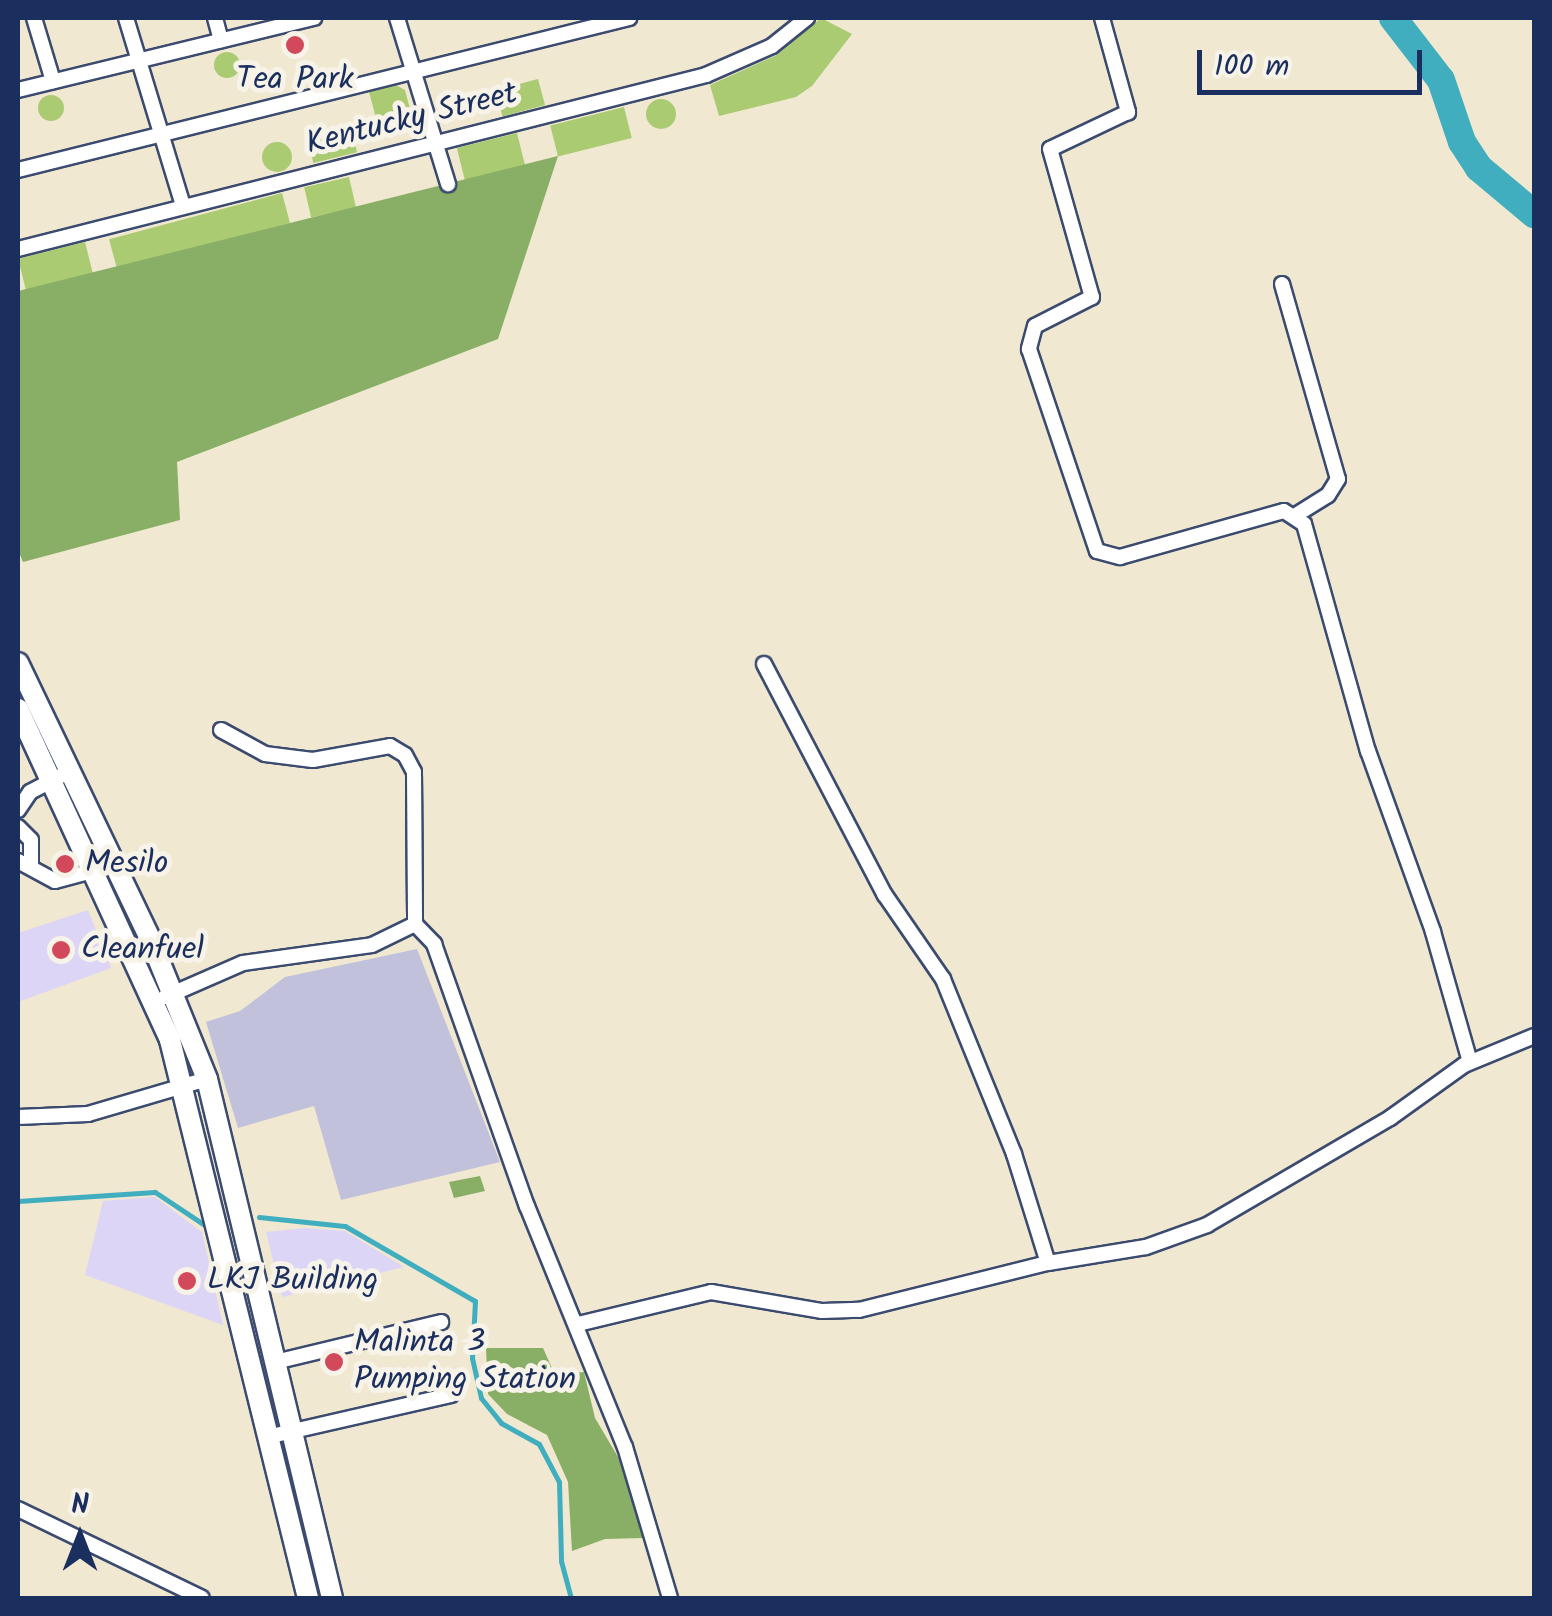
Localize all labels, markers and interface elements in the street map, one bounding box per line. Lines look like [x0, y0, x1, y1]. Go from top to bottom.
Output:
scale bar [1202, 30, 1427, 92]
marker: Tea Park [284, 34, 306, 56]
text: 100 m [1214, 43, 1289, 91]
place label: Tea Park [236, 61, 354, 99]
street label: Kentucky Street [302, 75, 522, 165]
place label: Mesilo [85, 845, 168, 883]
marker: Mesilo [54, 853, 76, 875]
place label: Cleanfuel [81, 931, 204, 969]
marker: Cleanfuel [50, 939, 72, 961]
place label: LKJ Building [207, 1262, 378, 1300]
marker: LKJ Building [176, 1270, 198, 1292]
place label: Malinta 3 Pumping Station [354, 1325, 576, 1400]
marker: Malinta 3 Pumping Station [323, 1351, 345, 1373]
text: N [71, 1483, 89, 1528]
north arrow [30, 1486, 130, 1586]

